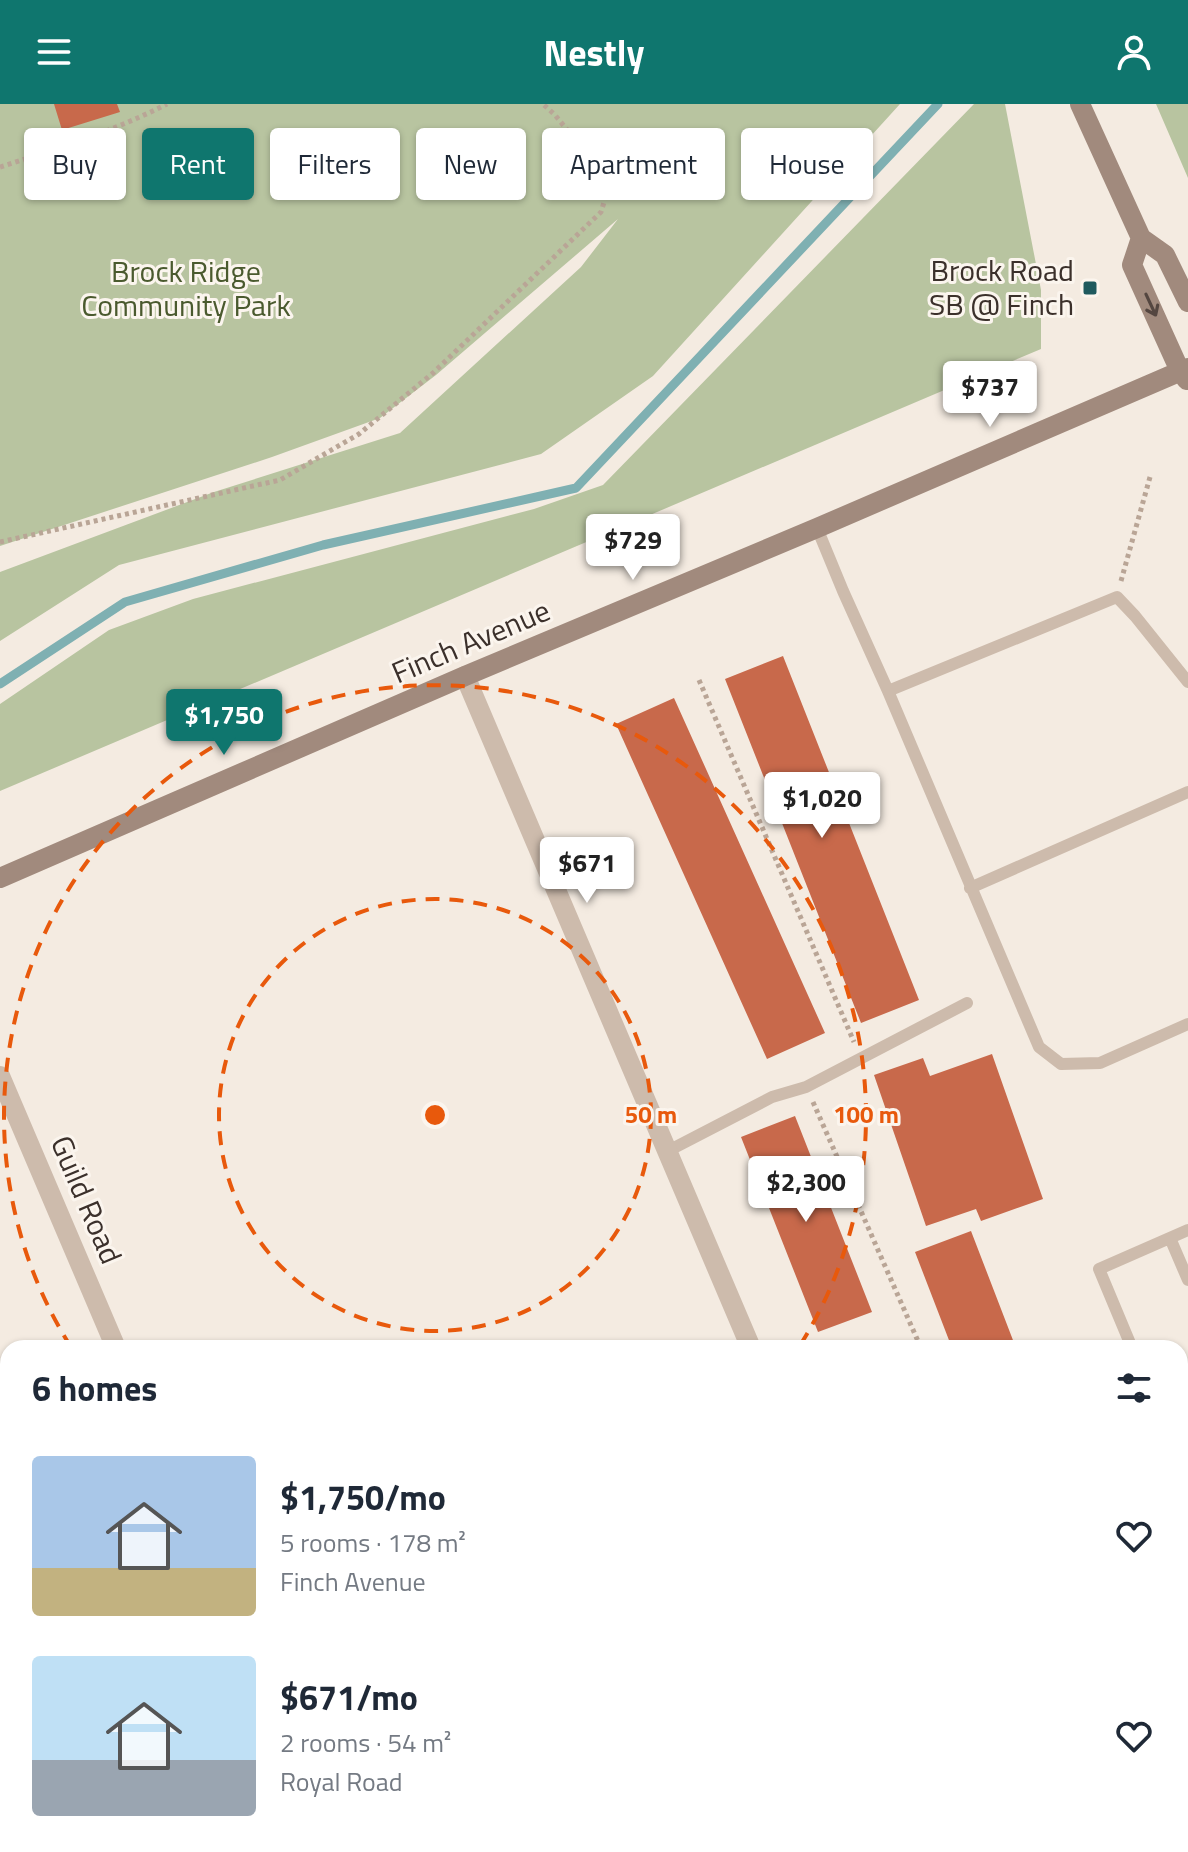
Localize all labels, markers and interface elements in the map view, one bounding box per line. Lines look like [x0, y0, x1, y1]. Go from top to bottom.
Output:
text: Nestly [544, 25, 644, 80]
icon: menu [32, 30, 76, 74]
icon: person [1112, 30, 1156, 74]
chip: Buy [24, 128, 126, 200]
chip: Rent [142, 128, 254, 200]
chip: Filters [270, 128, 400, 200]
chip: New [416, 128, 526, 200]
chip: Apartment [542, 128, 725, 200]
chip: House [741, 128, 873, 200]
place label: Brock Road SB @ Finch [929, 247, 1074, 327]
park label: Brock Ridge Community Park [81, 248, 291, 328]
marker: Brock Road SB @ Finch [1081, 279, 1099, 297]
one-way arrow [1144, 292, 1159, 316]
pin: $737 [943, 361, 1037, 429]
text: $737 [961, 367, 1019, 406]
pin: $729 [586, 514, 680, 582]
text: $729 [604, 520, 662, 559]
street label: Finch Avenue [384, 587, 557, 695]
pin: $1,750 [159, 689, 289, 757]
text: $1,750 [184, 695, 264, 734]
pin: $1,020 [757, 772, 887, 840]
text: $1,020 [782, 778, 862, 817]
pin: $671 [540, 837, 634, 905]
text: $671 [558, 843, 616, 882]
text: 50 m [625, 1096, 677, 1132]
text: 100 m [833, 1096, 899, 1132]
centre of rings [421, 1101, 449, 1129]
street label: Guild Road [39, 1128, 135, 1271]
pin: $2,300 [741, 1156, 871, 1224]
text: $2,300 [766, 1162, 846, 1201]
text: 6 homes [32, 1362, 157, 1414]
icon: filters [1112, 1366, 1156, 1410]
text: $1,750/mo [280, 1471, 446, 1523]
icon: home [96, 1488, 192, 1584]
icon: heart [1112, 1514, 1156, 1558]
text: 5 rooms · 178 m² [280, 1523, 466, 1562]
text: Finch Avenue [280, 1562, 426, 1601]
text: $671/mo [280, 1671, 418, 1723]
icon: home [96, 1688, 192, 1784]
icon: heart [1112, 1714, 1156, 1758]
text: 2 rooms · 54 m² [280, 1723, 451, 1762]
text: Royal Road [280, 1762, 403, 1801]

